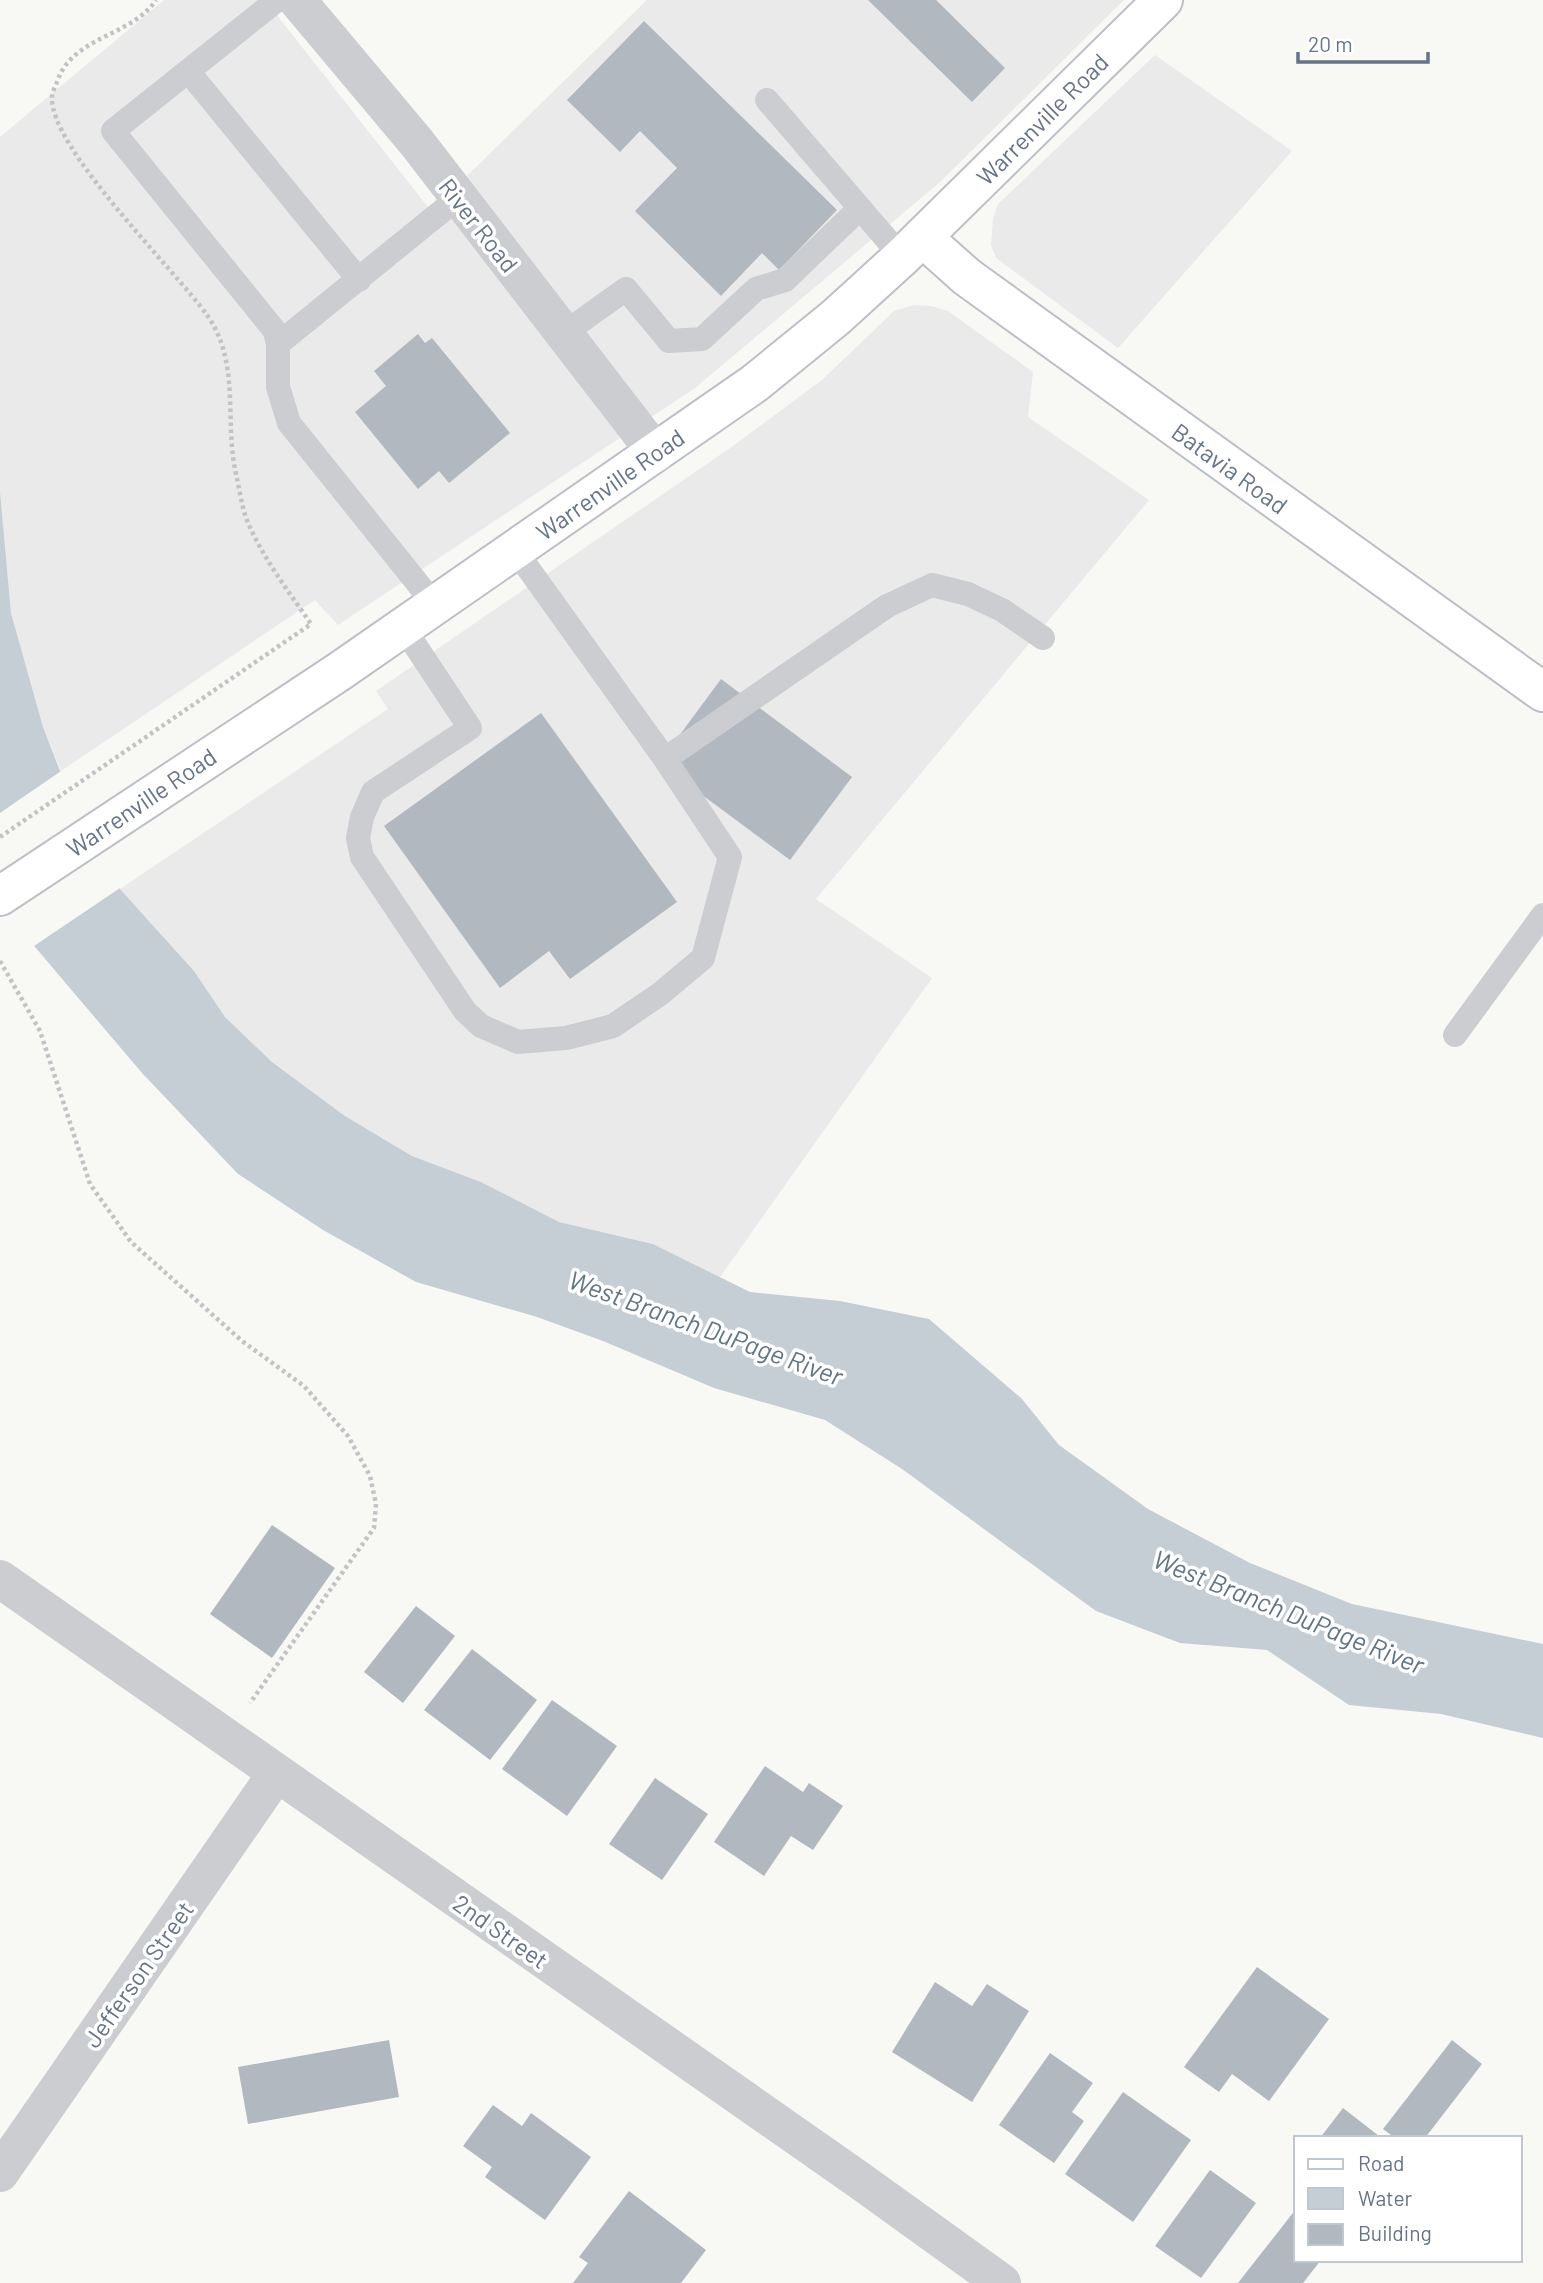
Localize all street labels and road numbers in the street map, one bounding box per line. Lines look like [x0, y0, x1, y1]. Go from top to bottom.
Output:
street label: Warrenville Road [970, 47, 1114, 191]
street label: River Road [433, 172, 525, 278]
street label: Batavia Road [1167, 416, 1293, 520]
street label: Warrenville Road [530, 422, 690, 546]
street label: Warrenville Road [61, 741, 221, 863]
street label: 2nd Street [448, 1888, 554, 1974]
street label: Jefferson Street [77, 1895, 199, 2053]

